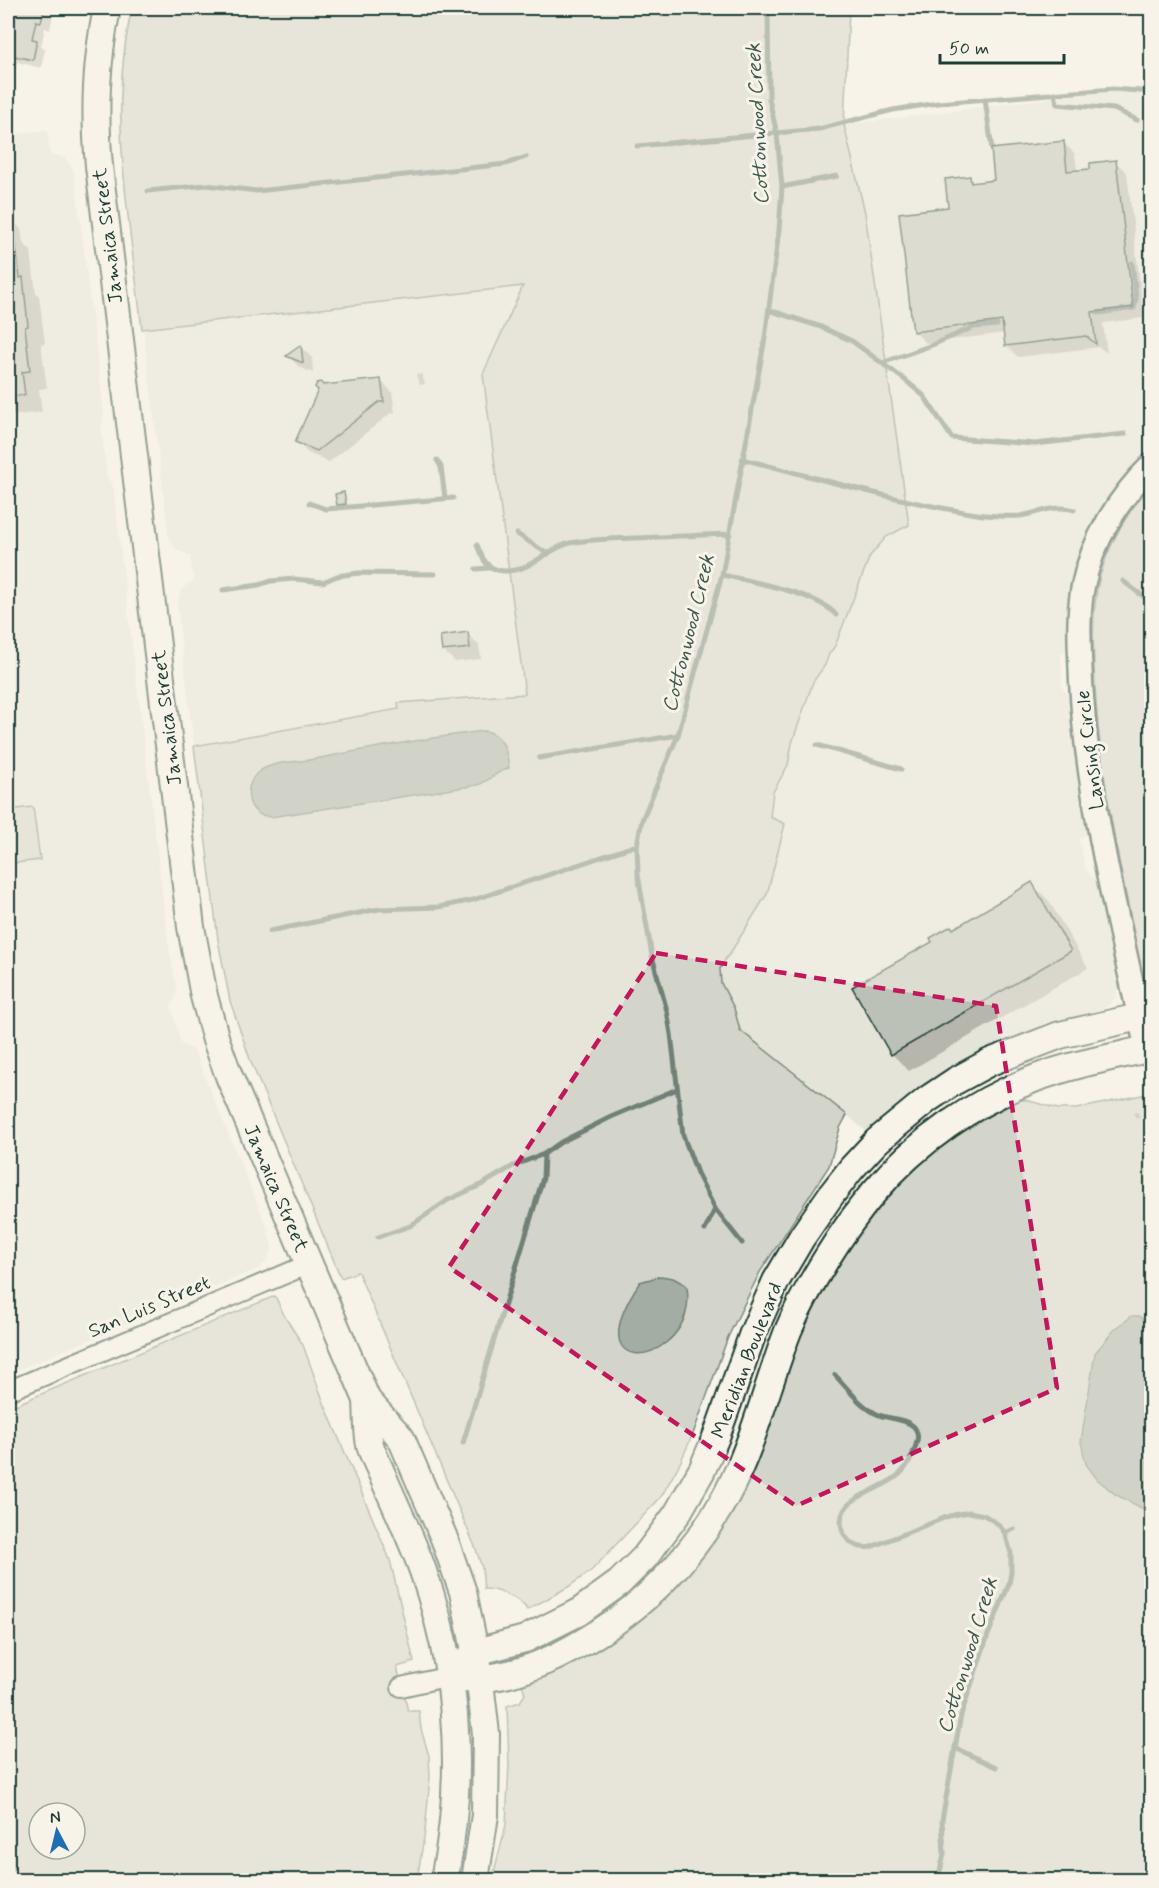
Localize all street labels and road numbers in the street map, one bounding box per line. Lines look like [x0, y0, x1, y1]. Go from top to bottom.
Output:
street label: Jamaica Street [87, 166, 130, 305]
street label: Jamaica Street [146, 648, 189, 787]
street label: Lansing Circle [1070, 688, 1113, 811]
street label: Jamaica Street [237, 1121, 315, 1257]
street label: San Luis Street [84, 1270, 215, 1345]
street label: Meridian Boulevard [705, 1279, 790, 1442]

